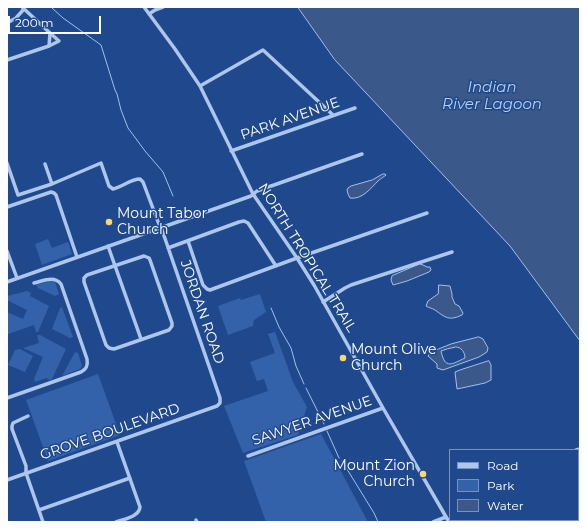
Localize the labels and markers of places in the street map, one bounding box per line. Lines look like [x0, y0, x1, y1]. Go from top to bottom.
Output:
place label: Mount Tabor Church [117, 206, 207, 238]
marker: Mount Tabor Church [104, 217, 114, 227]
place label: Mount Olive Church [351, 342, 436, 374]
marker: Mount Olive Church [338, 353, 348, 363]
place label: Mount Zion Church [334, 458, 415, 490]
marker: Mount Zion Church [418, 469, 428, 479]

